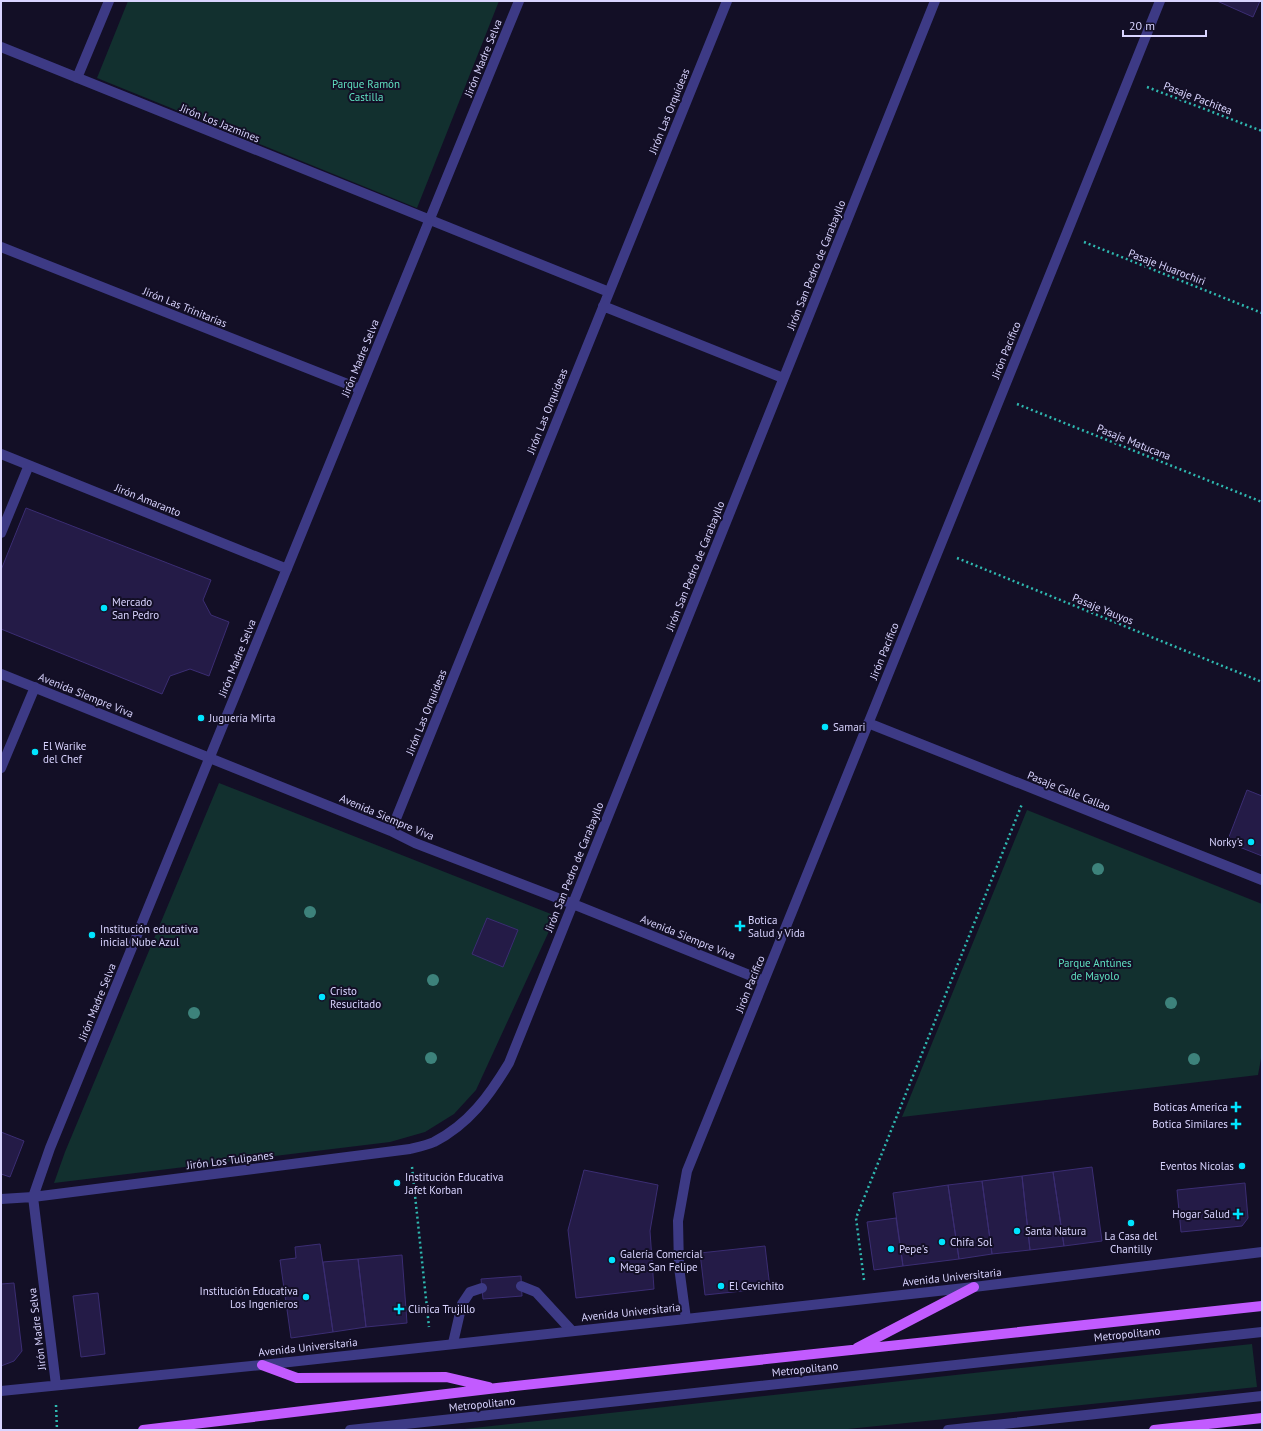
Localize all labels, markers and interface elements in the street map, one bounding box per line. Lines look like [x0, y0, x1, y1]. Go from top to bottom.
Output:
scale bar [1123, 12, 1206, 38]
street label: Jirón Madre Selva [461, 17, 505, 100]
text: 20 m [1129, 18, 1155, 33]
street label: Jirón Las Orquídeas [645, 66, 693, 157]
park label: Parque Ramón Castilla [332, 77, 400, 104]
street label: Pasaje Pachitea [1162, 78, 1234, 118]
street label: Jirón Los Jazmines [177, 100, 262, 146]
street label: Jirón San Pedro de Carabayllo [783, 198, 849, 333]
street label: Pasaje Huarochiri [1126, 246, 1208, 288]
street label: Jirón Las Trinitarias [140, 283, 229, 330]
street label: Jirón Madre Selva [338, 317, 382, 400]
street label: Jirón Pacífico [988, 319, 1024, 382]
street label: Jirón Las Orquídeas [523, 366, 571, 457]
street label: Pasaje Matucana [1095, 421, 1173, 463]
street label: Jirón Amaranto [112, 480, 183, 520]
street label: Jirón San Pedro de Carabayllo [662, 499, 728, 634]
street label: Pasaje Yauyos [1070, 590, 1136, 628]
place label: Mercado San Pedro [112, 595, 159, 622]
marker: Mercado San Pedro [99, 603, 109, 613]
street label: Jirón Madre Selva [215, 617, 259, 700]
street label: Jirón Pacífico [866, 620, 902, 683]
street label: Jirón Las Orquídeas [402, 667, 450, 758]
street label: Avenida Siempre Viva [36, 670, 136, 720]
place label: Juguería Mirta [208, 711, 276, 725]
marker: Juguería Mirta [196, 713, 206, 723]
place label: Samari [833, 720, 865, 734]
marker: Samari [820, 722, 830, 732]
place label: El Warike del Chef [43, 739, 87, 766]
marker: El Warike del Chef [30, 747, 40, 757]
street label: Pasaje Calle Callao [1025, 768, 1113, 814]
street label: Avenida Siempre Viva [338, 791, 436, 843]
street label: Jirón San Pedro de Carabayllo [541, 800, 607, 935]
place label: Norky's [1209, 835, 1243, 849]
marker: Norky's [1246, 837, 1256, 847]
street label: Avenida Siempre Viva [638, 912, 738, 962]
place label: Botica Salud y Vida [748, 913, 805, 940]
marker: Botica Salud y Vida [735, 921, 745, 931]
place label: Institución educativa inicial Nube Azul [100, 922, 198, 949]
marker: Institución educativa inicial Nube Azul [87, 930, 97, 940]
street label: Jirón Pacífico [732, 953, 768, 1016]
park label: Parque Antúnes de Mayolo [1058, 956, 1132, 983]
street label: Jirón Madre Selva [75, 961, 119, 1044]
place label: Cristo Resucitado [330, 984, 381, 1011]
marker: Cristo Resucitado [317, 992, 327, 1002]
place label: Boticas America [1153, 1100, 1228, 1114]
marker: Boticas America [1231, 1102, 1241, 1112]
place label: Botica Similares [1152, 1117, 1228, 1131]
marker: Botica Similares [1231, 1119, 1241, 1129]
street label: Jirón Los Tulipanes [185, 1148, 275, 1172]
place label: Eventos Nicolas [1160, 1159, 1234, 1173]
marker: Eventos Nicolas [1237, 1161, 1247, 1171]
place label: Institución Educativa Jafet Korban [404, 1170, 504, 1197]
marker: Institución Educativa Jafet Korban [392, 1178, 402, 1188]
place label: Hogar Salud [1172, 1207, 1230, 1221]
marker: Hogar Salud [1233, 1209, 1243, 1219]
marker: La Casa del Chantilly [1126, 1218, 1136, 1228]
place label: Santa Natura [1025, 1224, 1086, 1238]
marker: Santa Natura [1012, 1226, 1022, 1236]
place label: La Casa del Chantilly [1104, 1229, 1158, 1256]
place label: Chifa Sol [950, 1235, 993, 1249]
marker: Chifa Sol [937, 1237, 947, 1247]
place label: Pepe's [899, 1242, 928, 1256]
marker: Pepe's [886, 1244, 896, 1254]
place label: Galería Comercial Mega San Felipe [620, 1247, 703, 1274]
marker: Galería Comercial Mega San Felipe [607, 1255, 617, 1265]
street label: Avenida Universitaria [902, 1265, 1002, 1289]
place label: El Cevichito [729, 1279, 784, 1293]
marker: El Cevichito [716, 1281, 726, 1291]
place label: Institución Educativa Los Ingenieros [199, 1284, 298, 1311]
street label: Jirón Madre Selva [25, 1287, 49, 1372]
marker: Institución Educativa Los Ingenieros [301, 1292, 311, 1302]
street label: Avenida Universitaria [581, 1300, 681, 1324]
place label: Clinica Trujillo [408, 1302, 475, 1316]
marker: Clinica Trujillo [393, 1303, 405, 1315]
street label: Metropolitano [1093, 1324, 1161, 1344]
street label: Avenida Universitaria [258, 1335, 358, 1359]
street label: Metropolitano [771, 1359, 839, 1379]
street label: Metropolitano [448, 1394, 516, 1414]

